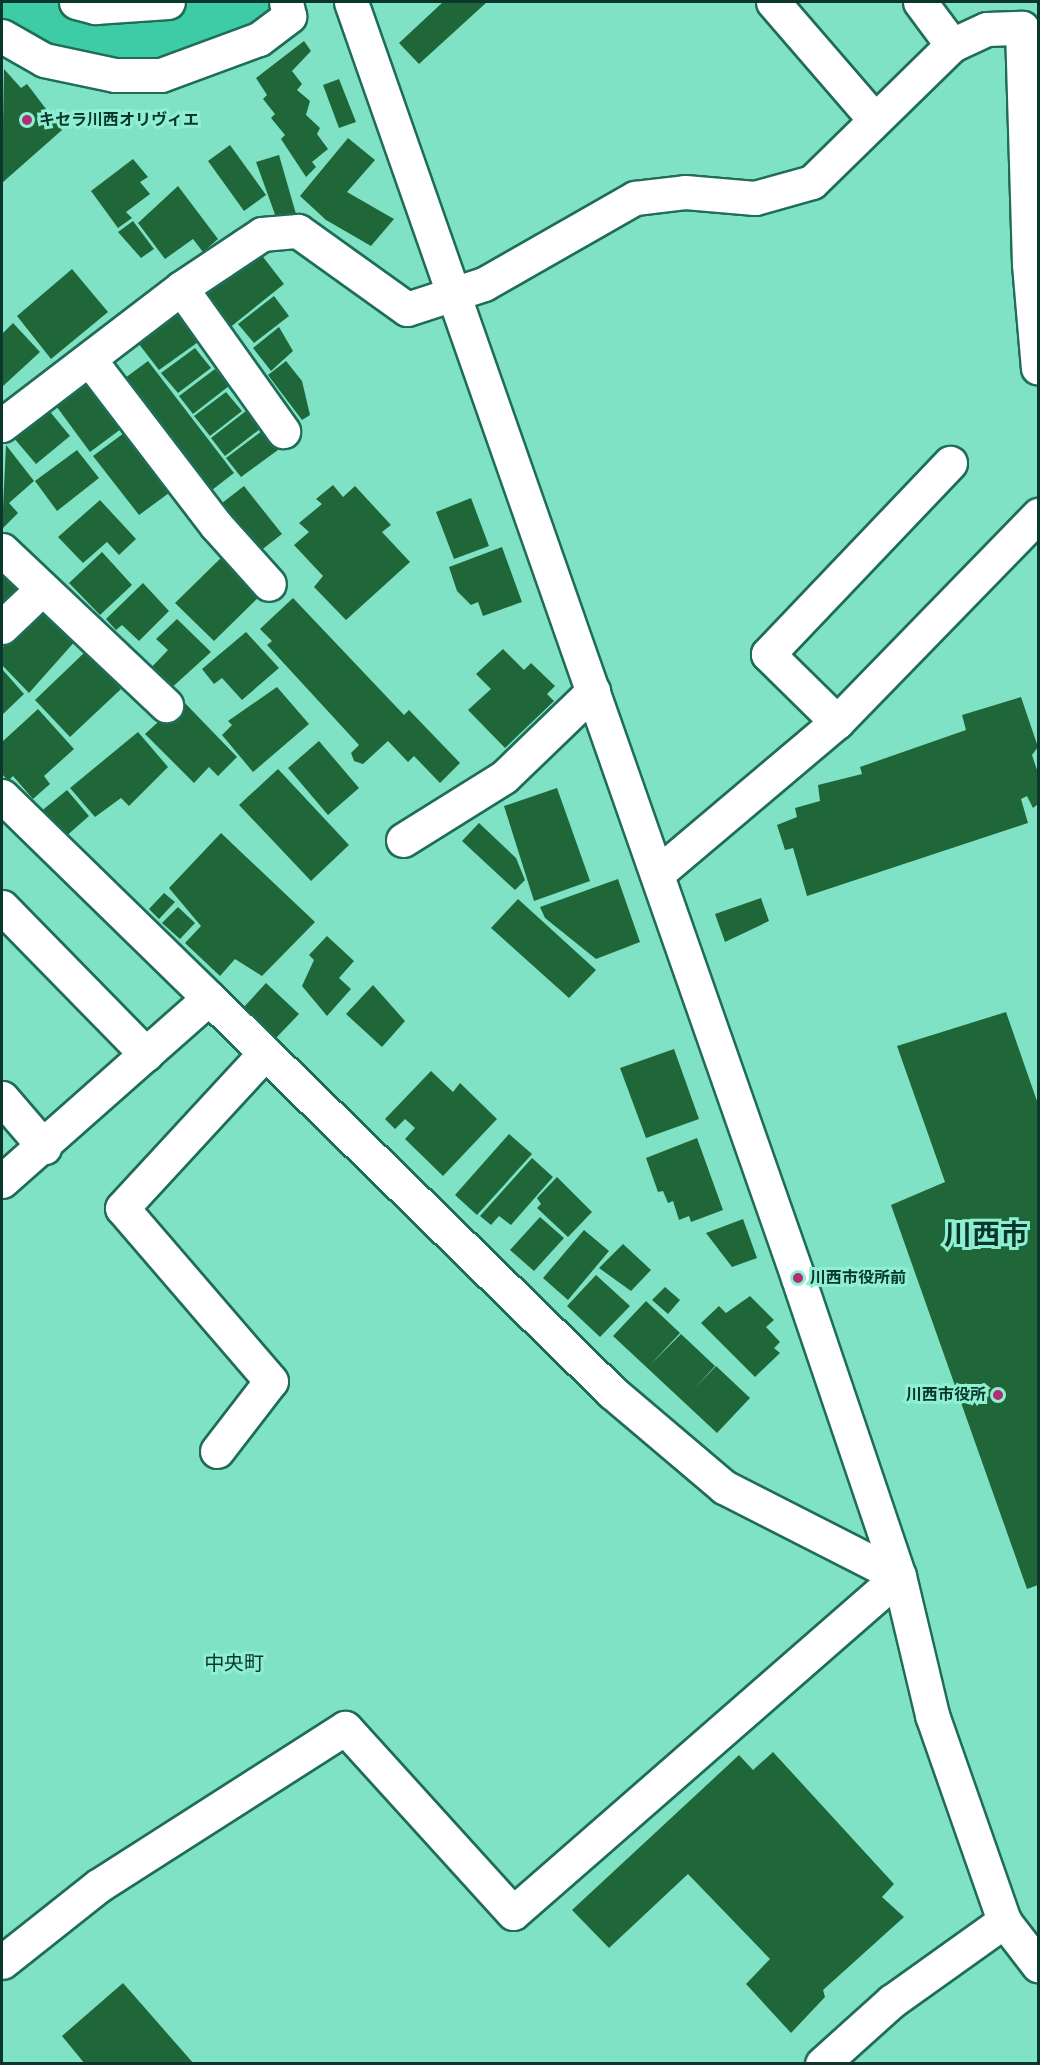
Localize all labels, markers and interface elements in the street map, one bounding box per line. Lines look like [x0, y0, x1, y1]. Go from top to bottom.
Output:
place label: キセラ川西オリヴィエ [39, 110, 199, 130]
marker: キセラ川西オリヴィエ [20, 113, 34, 127]
district label: 川西市 [944, 1218, 1028, 1252]
place label: 川西市役所前 [810, 1268, 906, 1288]
marker: 川西市役所前 [791, 1271, 805, 1285]
place label: 川西市役所 [906, 1385, 986, 1405]
marker: 川西市役所 [991, 1388, 1005, 1402]
district label: 中央町 [204, 1651, 264, 1675]

